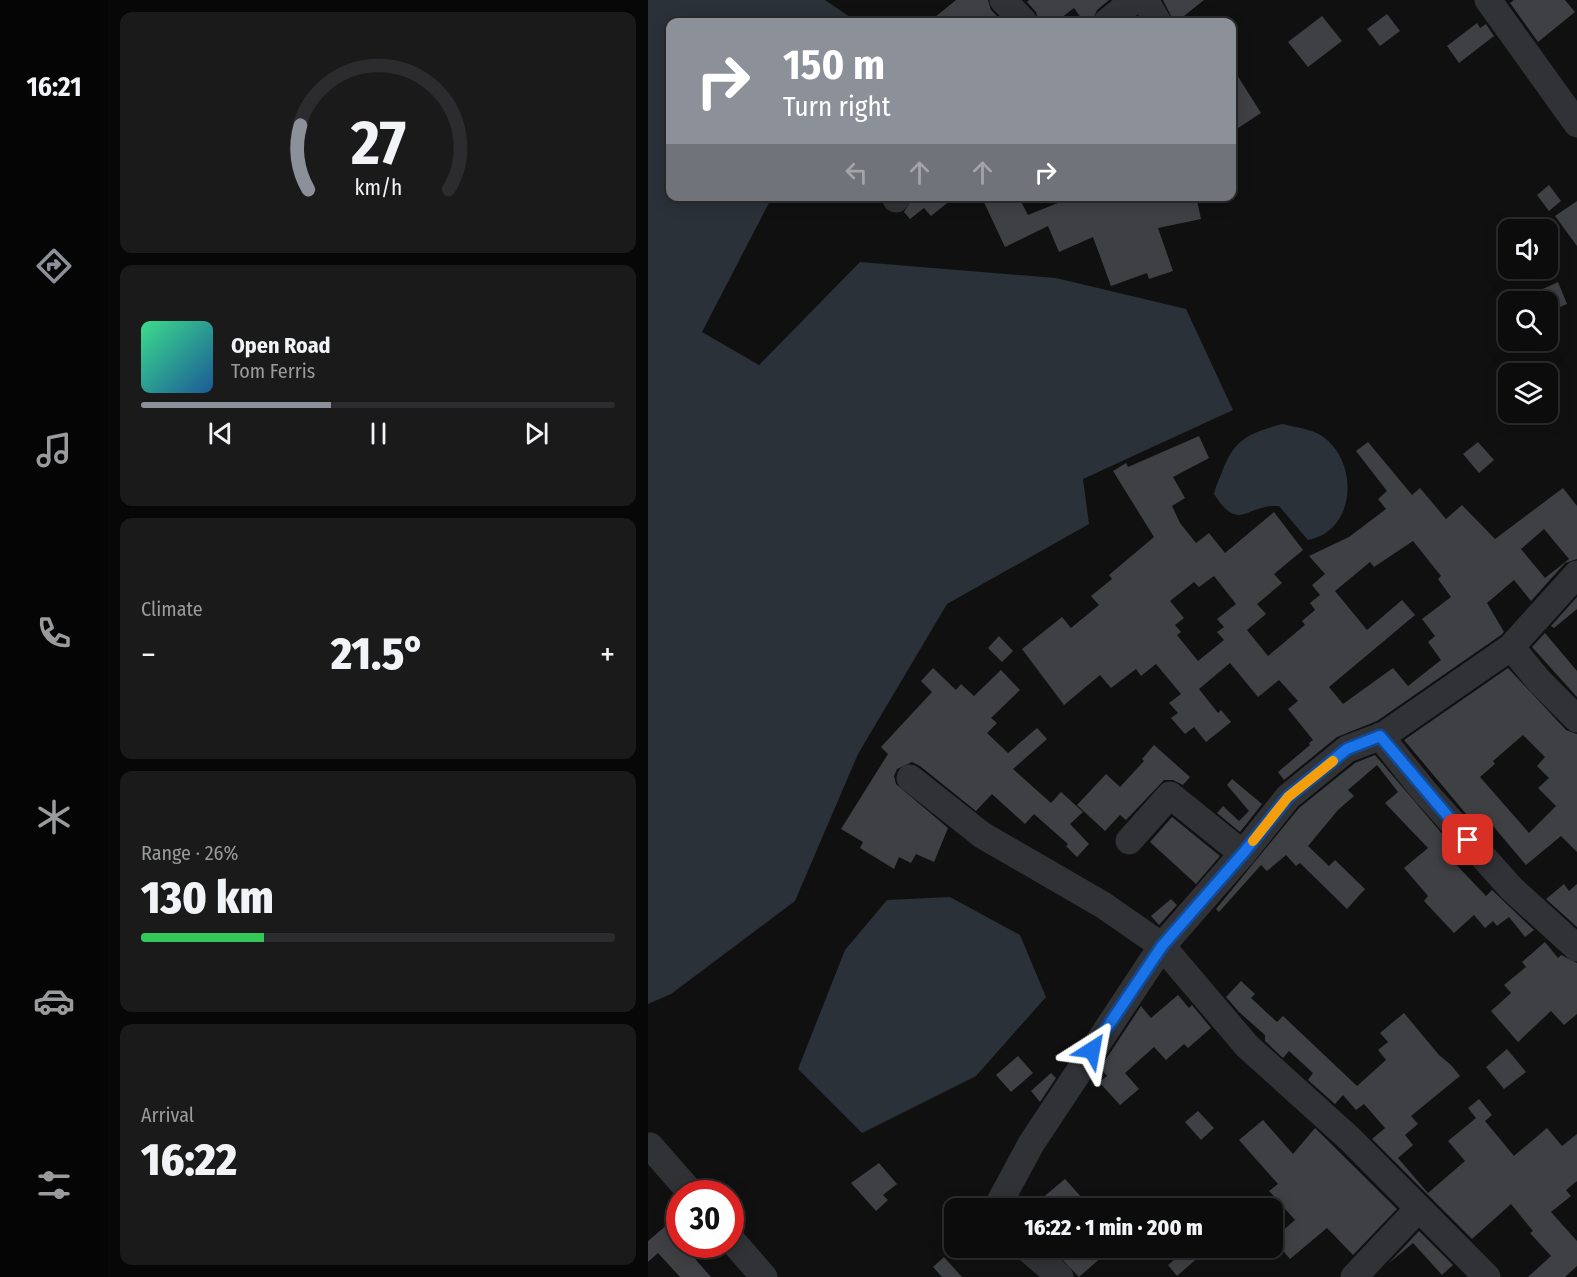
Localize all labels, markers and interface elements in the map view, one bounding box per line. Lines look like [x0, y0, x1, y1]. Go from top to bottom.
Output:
text: 150 m [783, 40, 885, 90]
icon: right [684, 42, 762, 120]
text: 16:21 [26, 71, 82, 103]
text: Turn right [783, 91, 891, 123]
text: 27 [349, 106, 406, 181]
icon: left [840, 156, 873, 189]
icon: ahead [903, 156, 936, 189]
icon: ahead [966, 156, 999, 189]
icon: right [1029, 156, 1062, 189]
text: km/h [354, 175, 402, 201]
map controls [1498, 219, 1558, 423]
button: sound [1498, 219, 1558, 279]
icon: directions [33, 245, 75, 287]
button: search [1498, 291, 1558, 351]
text: Open Road [231, 332, 331, 359]
text: Tom Ferris [231, 359, 315, 383]
button: layers [1498, 363, 1558, 423]
icon: previous [204, 417, 237, 450]
icon: pause [362, 417, 395, 450]
icon: next [520, 417, 553, 450]
icon: music [33, 429, 75, 471]
text: Climate [141, 597, 203, 621]
icon: phone [33, 612, 75, 654]
text: 21.5° [331, 627, 425, 681]
text: − [141, 635, 156, 675]
text: + [600, 635, 615, 675]
icon: climate [33, 796, 75, 838]
pin [1442, 814, 1493, 865]
icon: arrive [1451, 823, 1484, 856]
text: Range · 26% [141, 841, 238, 865]
text: 130 km [141, 871, 274, 925]
icon: car [33, 980, 75, 1022]
position arrow [1060, 1018, 1124, 1082]
text: Arrival [141, 1103, 194, 1127]
text: 16:22 [141, 1133, 237, 1187]
icon: filters [33, 1164, 75, 1206]
speed limit sign: 30 [666, 1180, 744, 1258]
text: 16:22 · 1 min · 200 m [1024, 1214, 1203, 1241]

